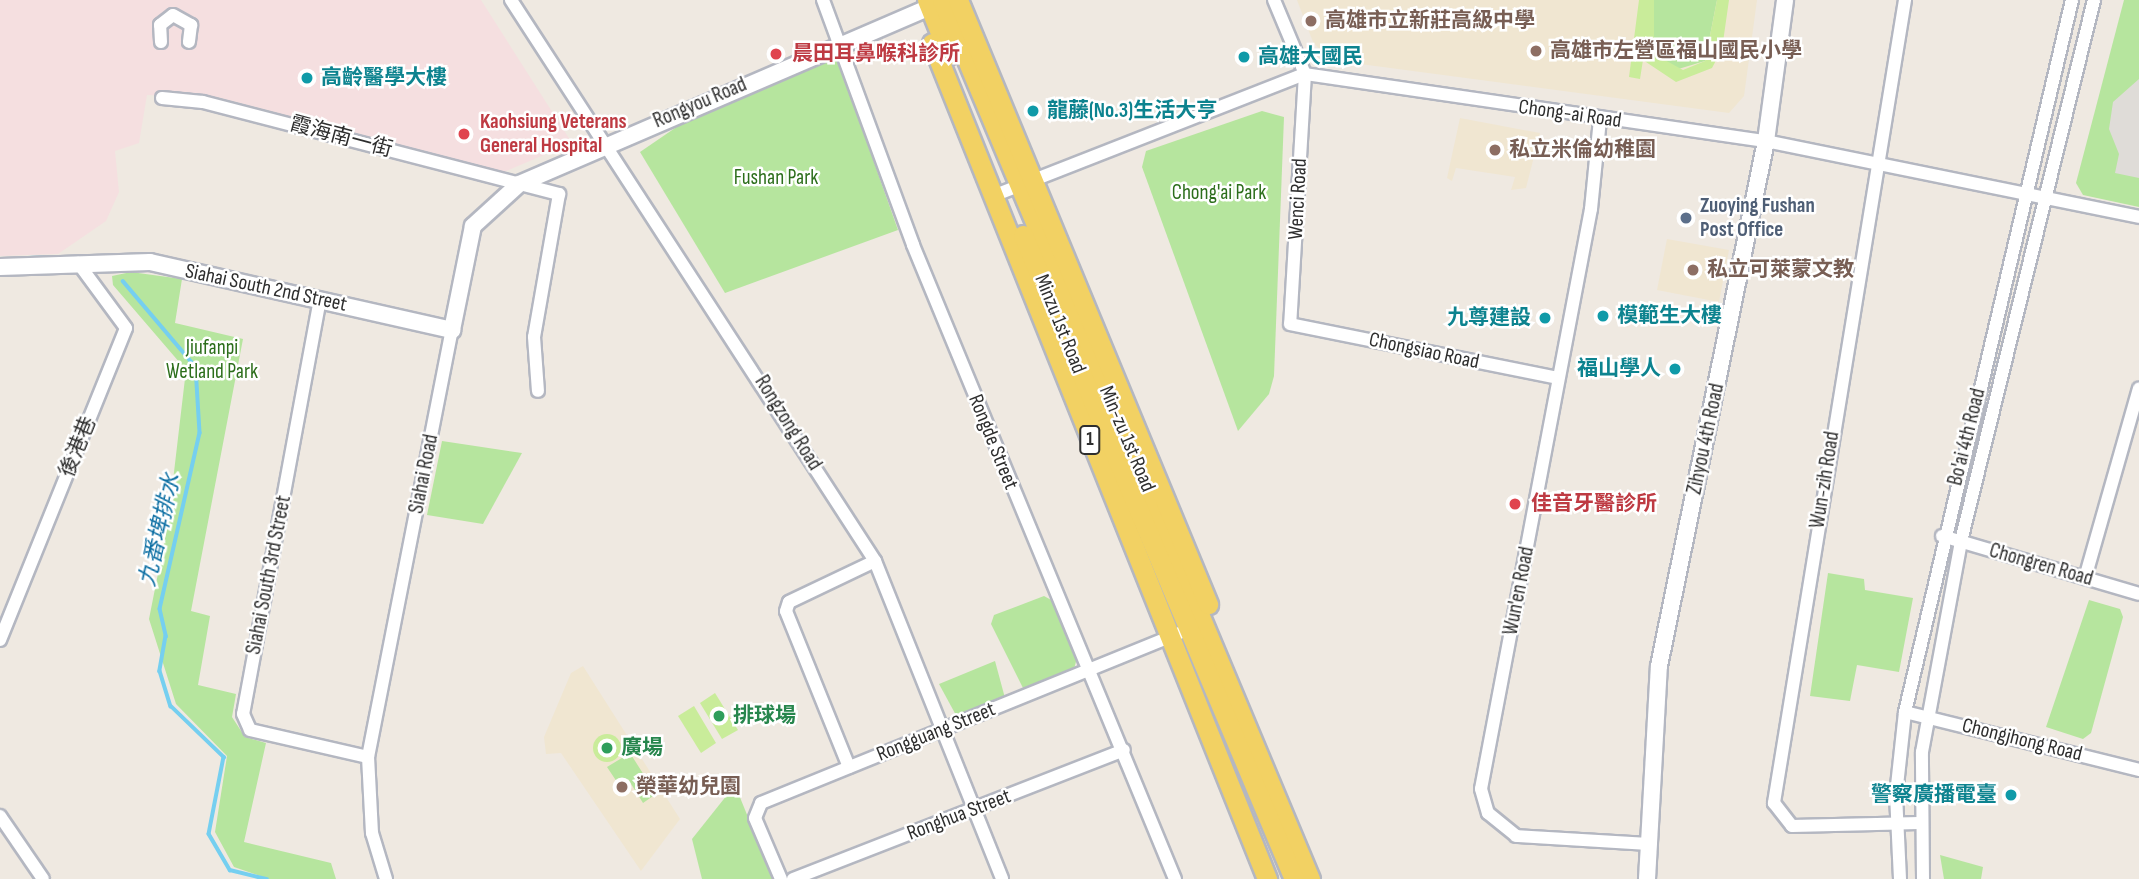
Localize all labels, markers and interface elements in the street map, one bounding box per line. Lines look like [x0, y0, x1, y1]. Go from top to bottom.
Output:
place label: 高雄市立新莊高級中學 [1325, 8, 1535, 34]
marker: 高雄市立新莊高級中學 [1303, 13, 1319, 29]
place label: 高雄市左營區福山國民小學 [1550, 38, 1802, 64]
place label: 晨田耳鼻喉科診所 [792, 41, 960, 67]
marker: 高雄市左營區福山國民小學 [1528, 43, 1544, 59]
marker: 晨田耳鼻喉科診所 [766, 44, 786, 64]
place label: 高雄大國民 [1258, 44, 1363, 70]
marker: 高雄大國民 [1236, 49, 1252, 65]
place label: 高齡醫學大樓 [321, 65, 447, 91]
marker: 高齡醫學大樓 [299, 70, 315, 86]
street label: Rongyou Road [650, 72, 750, 134]
street label: Chong-ai Road [1517, 94, 1623, 134]
place label: 龍藤(No.3)生活大亨 [1047, 98, 1217, 124]
marker: 龍藤(No.3)生活大亨 [1025, 103, 1041, 119]
place label: Kaohsiung Veterans General Hospital [480, 109, 627, 159]
street label: 霞海南一街 [287, 111, 395, 163]
marker: Kaohsiung Veterans General Hospital [454, 124, 474, 144]
place label: 私立米倫幼稚園 [1509, 137, 1656, 163]
marker: 私立米倫幼稚園 [1487, 142, 1503, 158]
street label: Wenci Road [1283, 158, 1313, 240]
park label: Fushan Park [734, 165, 818, 191]
park label: Chong'ai Park [1172, 180, 1266, 206]
place label: Zuoying Fushan Post Office [1700, 193, 1815, 243]
marker: Zuoying Fushan Post Office [1678, 210, 1694, 226]
place label: 私立可萊蒙文教 [1707, 257, 1854, 283]
street label: Siahai South 2nd Street [183, 259, 349, 317]
marker: 私立可萊蒙文教 [1685, 262, 1701, 278]
street label: Minzu 1st Road [1029, 271, 1091, 377]
place label: 模範生大樓 [1617, 303, 1722, 329]
place label: 九尊建設 [1447, 305, 1531, 331]
marker: 模範生大樓 [1595, 308, 1611, 324]
marker: 九尊建設 [1537, 310, 1553, 326]
street label: Chongsiao Road [1367, 327, 1481, 375]
park label: Jiufanpi Wetland Park [166, 335, 258, 385]
place label: 福山學人 [1577, 356, 1661, 382]
marker: 福山學人 [1667, 361, 1683, 377]
street label: Rongzong Road [749, 371, 827, 475]
street label: Zihyou 4th Road [1682, 381, 1730, 497]
street label: Min-zu 1st Road [1093, 382, 1161, 496]
street label: Bo'ai 4th Road [1943, 386, 1991, 488]
street label: Rongde Street [963, 391, 1023, 493]
street label: 後港巷 [55, 413, 101, 481]
road number: 1 [1078, 424, 1102, 456]
street label: Wun-zih Road [1805, 430, 1845, 530]
street label: Siahai Road [404, 432, 444, 516]
water label: 九番埤排水 [134, 471, 186, 589]
place label: 佳音牙醫診所 [1531, 491, 1657, 517]
street label: Siahai South 3rd Street [241, 493, 297, 657]
marker: 佳音牙醫診所 [1505, 494, 1525, 514]
street label: Chongren Road [1986, 538, 2096, 592]
street label: Wun'en Road [1498, 545, 1540, 637]
street label: Rongguang Street [873, 697, 999, 767]
place label: 排球場 [733, 703, 796, 729]
marker: 排球場 [711, 708, 727, 724]
street label: Chongjhong Road [1959, 713, 2085, 767]
place label: 廣場 [621, 735, 663, 761]
marker: 廣場 [599, 740, 615, 756]
place label: 榮華幼兒園 [636, 774, 741, 800]
marker: 榮華幼兒園 [614, 779, 630, 795]
place label: 警察廣播電臺 [1871, 782, 1997, 808]
street label: Ronghua Street [904, 784, 1014, 846]
marker: 警察廣播電臺 [2003, 787, 2019, 803]

